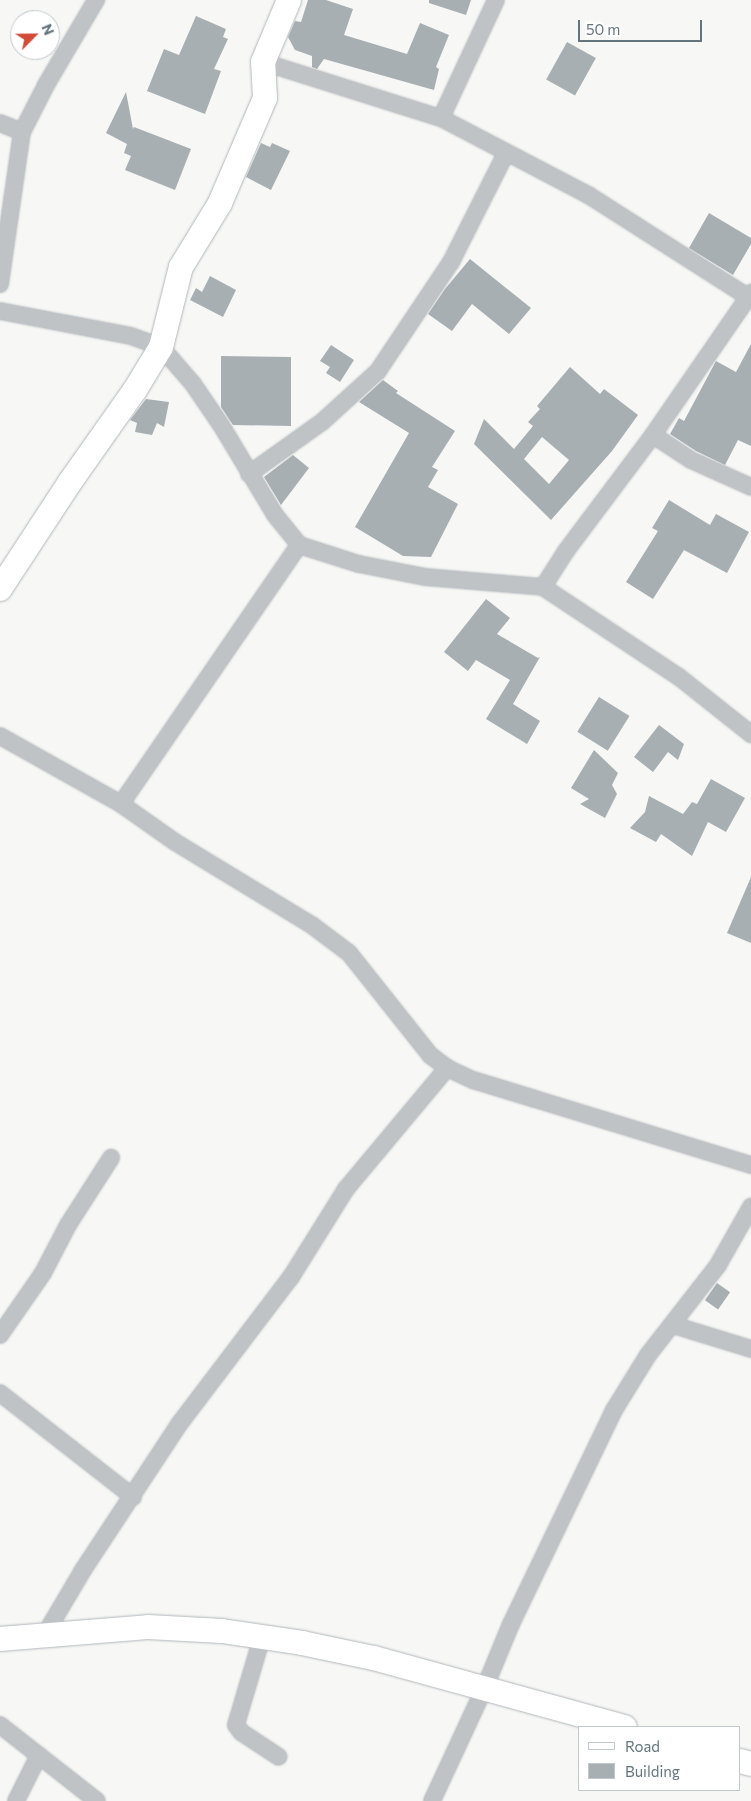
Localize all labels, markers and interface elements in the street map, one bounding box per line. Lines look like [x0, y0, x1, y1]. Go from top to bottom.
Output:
north arrow [10, 10, 60, 60]
scale bar [581, 10, 705, 42]
text: 50 m [586, 20, 620, 38]
text: N [38, 21, 58, 37]
legend [578, 1726, 741, 1791]
text: Road [625, 1737, 660, 1755]
text: Building [625, 1762, 680, 1780]

